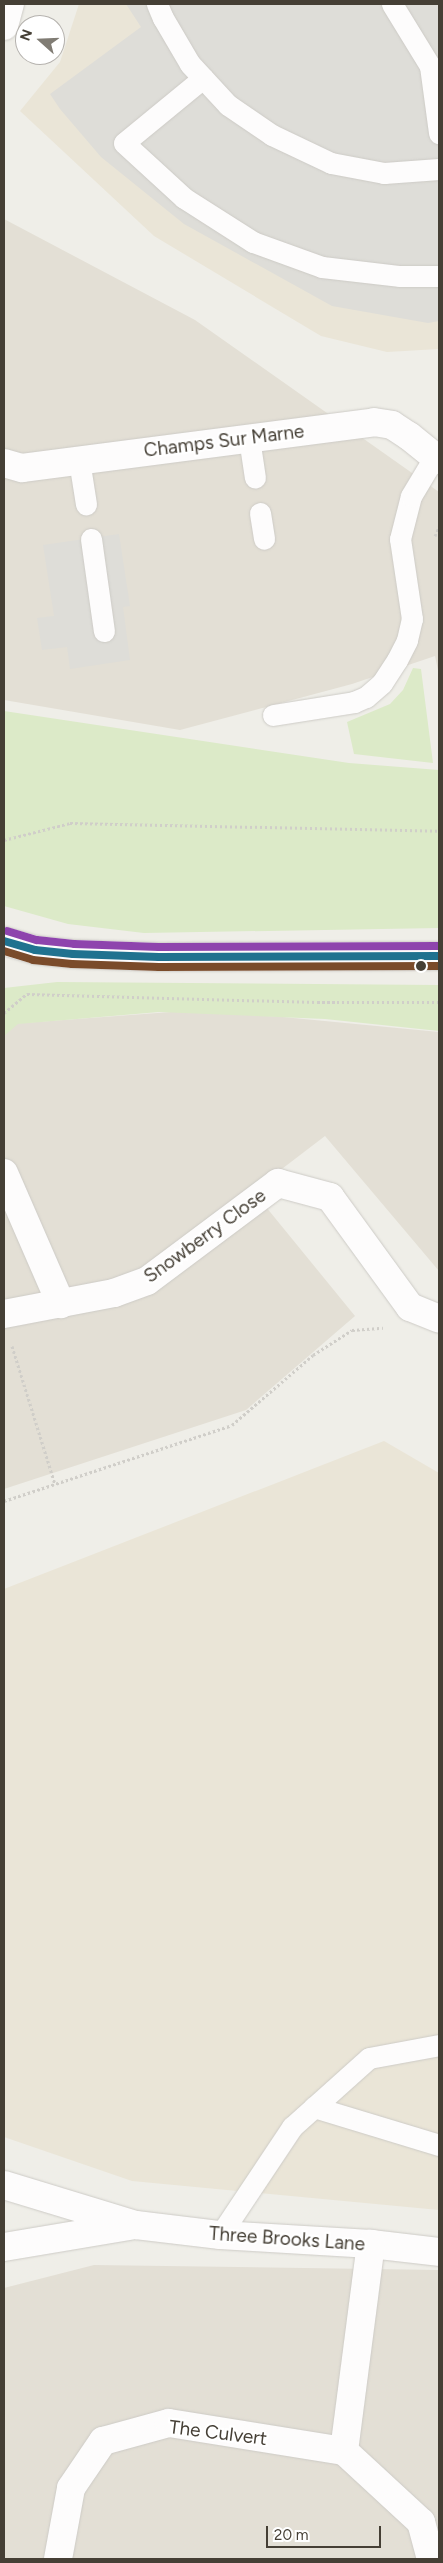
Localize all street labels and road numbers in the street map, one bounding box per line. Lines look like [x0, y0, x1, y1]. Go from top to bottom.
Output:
street label: Champs Sur Marne [142, 420, 306, 462]
street label: Snowberry Close [140, 1184, 270, 1288]
street label: Three Brooks Lane [208, 2222, 366, 2256]
street label: The Culvert [168, 2416, 268, 2450]

